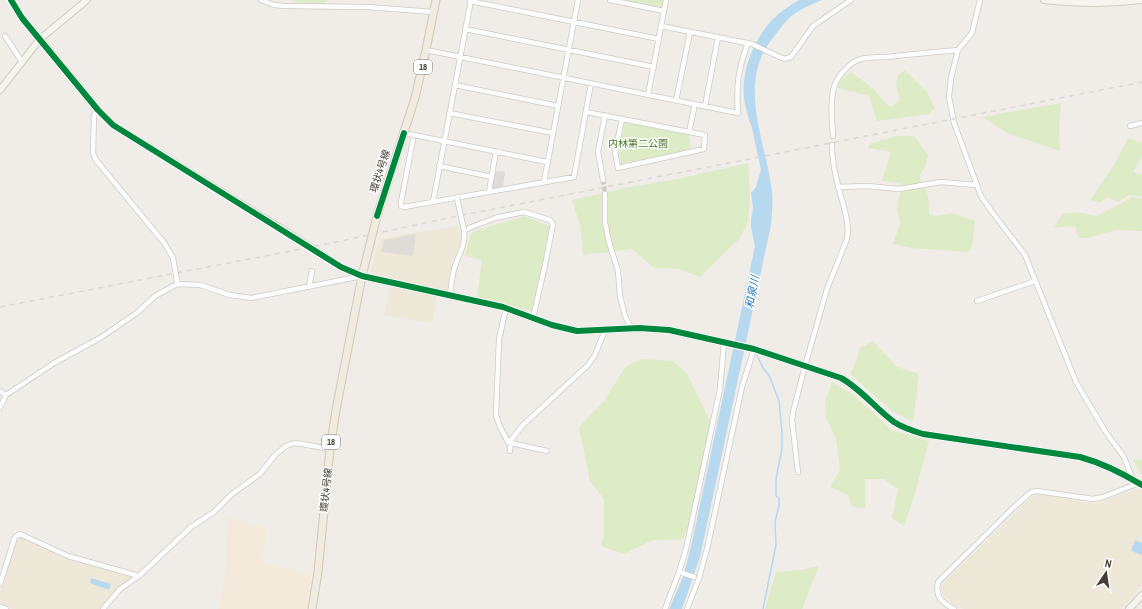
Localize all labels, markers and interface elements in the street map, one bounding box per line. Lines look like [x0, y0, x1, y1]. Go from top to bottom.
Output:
road number: 18 [414, 60, 432, 74]
park label: 内林第二公園 [608, 137, 668, 150]
street label: 環状4号線 [367, 148, 393, 194]
water label: 和泉川 [742, 274, 762, 309]
road number: 18 [322, 435, 340, 449]
street label: 環状4号線 [317, 467, 335, 513]
north arrow [1086, 553, 1126, 593]
text: N [1104, 556, 1113, 571]

